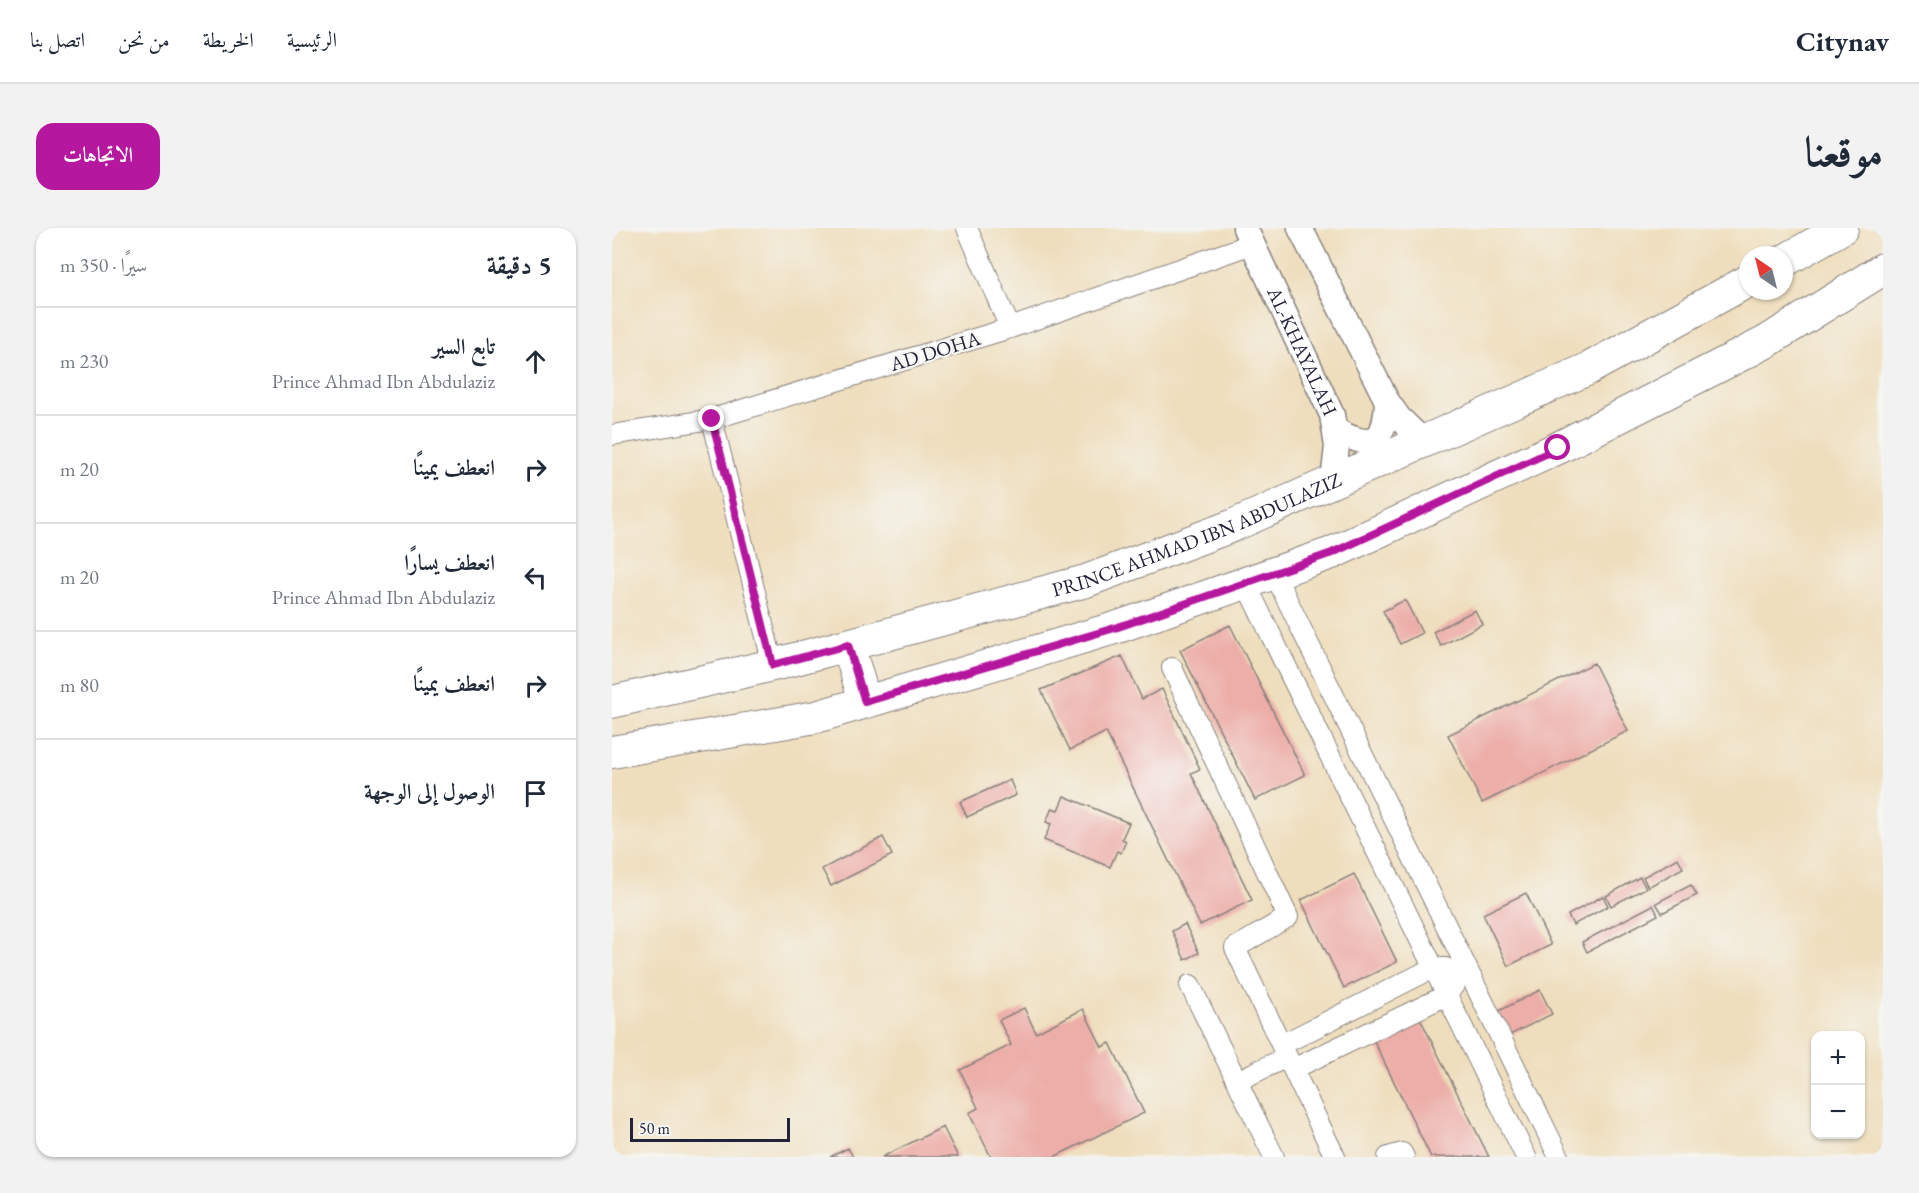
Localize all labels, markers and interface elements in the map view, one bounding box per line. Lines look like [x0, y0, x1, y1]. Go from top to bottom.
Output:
text: Citynav [1796, 23, 1889, 59]
text: اتصل بنا [30, 26, 85, 53]
text: من نحن [118, 26, 170, 53]
text: الخريطة [203, 26, 254, 53]
text: الرئيسية [287, 26, 337, 53]
button: الاتجاهات [36, 123, 160, 190]
text: موقعنا [1805, 124, 1883, 179]
north arrow [1739, 246, 1793, 300]
text: 5 دقيقة [487, 248, 552, 282]
text: سيرًا · 350 m [60, 252, 147, 278]
street label: AL-KHAYALAH [1261, 282, 1344, 420]
street label: AD DOHA [886, 325, 984, 377]
text: تابع السير [432, 332, 495, 361]
icon: ahead [519, 345, 552, 378]
text: 230 m [60, 348, 108, 374]
text: Prince Ahmad Ibn Abdulaziz [272, 368, 495, 394]
route end [698, 405, 724, 431]
route start [1544, 434, 1570, 460]
text: انعطف يمينًا [413, 453, 495, 482]
icon: right [519, 453, 552, 486]
text: 20 m [60, 456, 99, 482]
street label: PRINCE AHMAD IBN ABDULAZIZ [1049, 466, 1345, 603]
text: انعطف يسارًا [404, 548, 495, 577]
icon: left [519, 561, 552, 594]
text: 20 m [60, 564, 99, 590]
text: Prince Ahmad Ibn Abdulaziz [272, 584, 495, 610]
text: انعطف يمينًا [413, 669, 495, 698]
icon: right [519, 669, 552, 702]
text: 80 m [60, 672, 99, 698]
text: الوصول إلى الوجهة [364, 777, 495, 806]
icon: arrive [519, 777, 552, 810]
map controls [1811, 1031, 1865, 1139]
button: + [1811, 1031, 1865, 1085]
button: − [1811, 1085, 1865, 1139]
scale bar [630, 1115, 790, 1142]
text: 50 m [639, 1118, 670, 1139]

